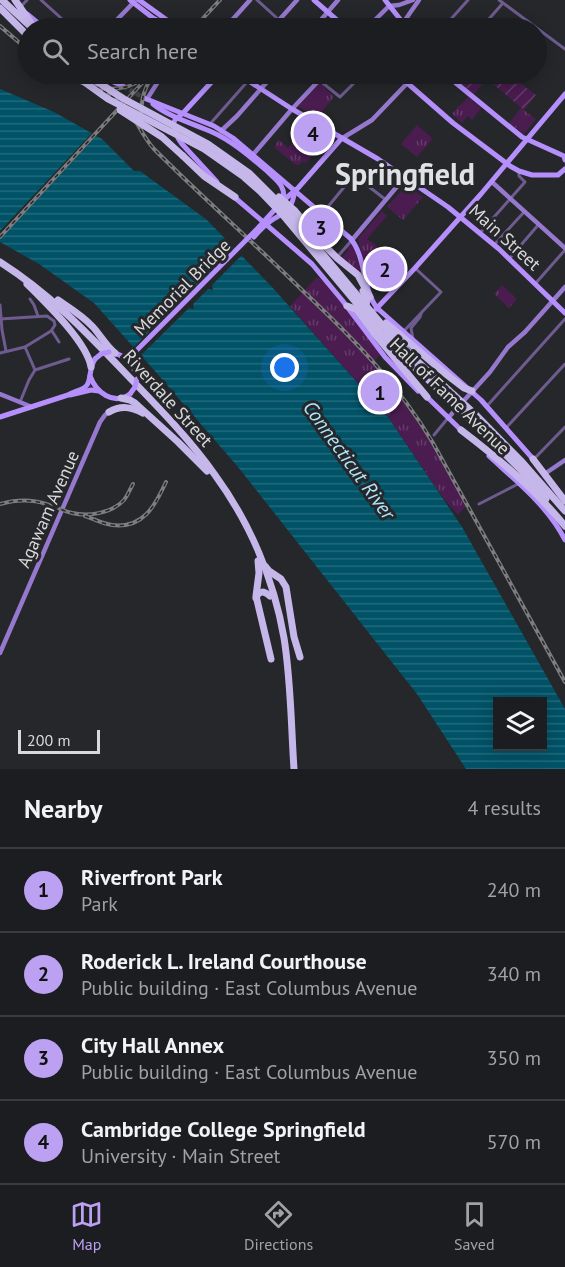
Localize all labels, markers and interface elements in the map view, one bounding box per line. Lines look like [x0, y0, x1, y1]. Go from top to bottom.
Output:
search box [18, 18, 547, 84]
icon: search [39, 35, 72, 68]
text: Search here [87, 37, 198, 65]
pin: 4 [294, 110, 332, 156]
district label: Springfield [335, 154, 475, 193]
street label: Main Street [464, 199, 546, 275]
pin: 3 [302, 204, 340, 250]
street label: Memorial Bridge [129, 234, 235, 340]
pin: 2 [366, 246, 404, 292]
street label: Hall of Fame Avenue [385, 333, 515, 459]
street label: Riverdale Street [118, 345, 218, 451]
your location [270, 353, 299, 382]
pin: 1 [360, 370, 400, 414]
water label: Connecticut River [297, 395, 402, 526]
street label: Agawam Avenue [12, 447, 84, 571]
map controls [493, 697, 547, 751]
button: layers [493, 697, 547, 751]
scale bar [18, 727, 100, 754]
text: 200 m [27, 730, 70, 750]
text: Nearby [24, 792, 102, 825]
text: 4 results [468, 795, 541, 821]
text: Riverfront Park [81, 863, 223, 891]
text: 1 [38, 877, 49, 903]
text: 240 m [487, 877, 541, 903]
text: Park [81, 891, 118, 917]
text: Roderick L. Ireland Courthouse [81, 947, 367, 975]
text: 2 [38, 961, 49, 987]
text: 340 m [487, 961, 541, 987]
text: Public building · East Columbus Avenue [81, 975, 417, 1001]
text: City Hall Annex [81, 1031, 224, 1059]
text: 3 [38, 1045, 49, 1071]
text: 350 m [487, 1045, 541, 1071]
text: Public building · East Columbus Avenue [81, 1059, 417, 1085]
text: Cambridge College Springfield [81, 1115, 366, 1143]
text: 4 [38, 1129, 49, 1155]
text: 570 m [487, 1129, 541, 1155]
text: University · Main Street [81, 1143, 280, 1169]
tab: Map [70, 1198, 103, 1254]
tab: Directions [244, 1198, 313, 1254]
tab: Saved [454, 1198, 495, 1254]

